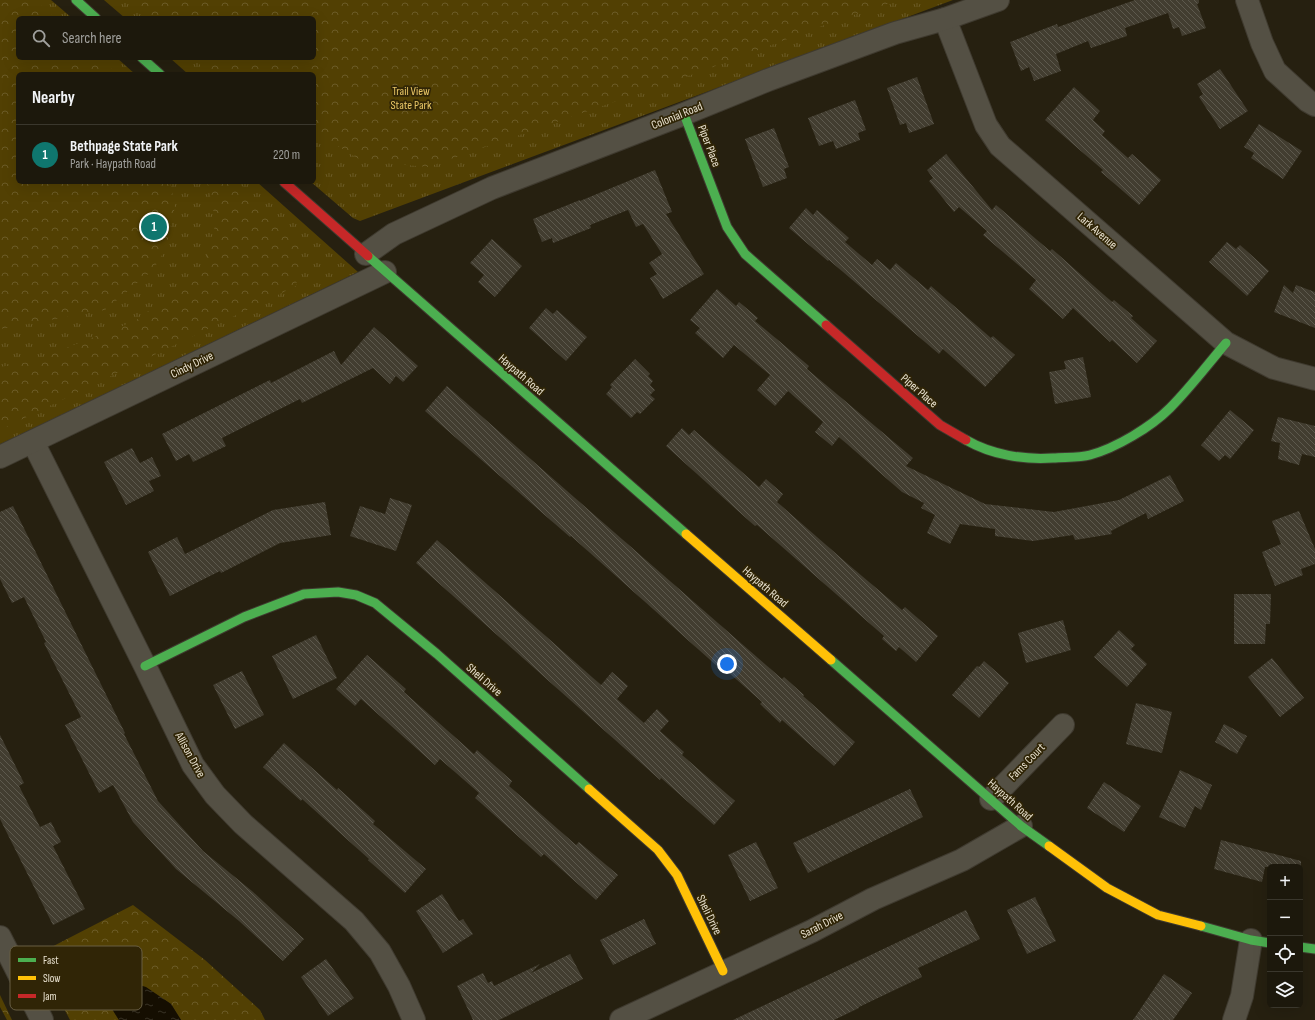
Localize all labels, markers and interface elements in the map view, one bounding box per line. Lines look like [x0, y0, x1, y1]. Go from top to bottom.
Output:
search box [16, 16, 316, 60]
icon: search [30, 27, 52, 49]
text: Search here [62, 29, 122, 48]
park label: Trail View State Park [390, 84, 432, 113]
text: Nearby [32, 88, 75, 108]
street label: Colonial Road [649, 99, 705, 133]
street label: Piper Place [694, 123, 724, 169]
text: Bethpage State Park [70, 137, 178, 156]
text: 1 [42, 147, 48, 163]
text: 220 m [273, 147, 300, 163]
text: Park · Haypath Road [70, 156, 156, 172]
street label: Lark Avenue [1074, 209, 1120, 253]
pin: 1 [141, 212, 167, 242]
street label: Cindy Drive [168, 348, 216, 382]
street label: Haypath Road [495, 351, 547, 399]
street label: Piper Place [897, 371, 941, 411]
street label: Haypath Road [739, 563, 791, 611]
your location [717, 654, 737, 674]
street label: Sheli Drive [463, 660, 505, 700]
street label: Allison Drive [171, 729, 209, 780]
street label: Fams Court [1006, 740, 1049, 784]
street label: Haypath Road [984, 776, 1036, 824]
map controls [1267, 864, 1303, 1008]
button: + [1267, 864, 1303, 900]
street label: Sheli Drive [693, 893, 725, 938]
button: − [1267, 900, 1303, 936]
street label: Sarah Drive [798, 908, 846, 942]
button: locate [1267, 936, 1303, 972]
legend [10, 946, 142, 1010]
text: Fast [43, 954, 59, 967]
text: Slow [43, 972, 60, 985]
button: layers [1267, 972, 1303, 1008]
text: Jam [42, 990, 57, 1003]

